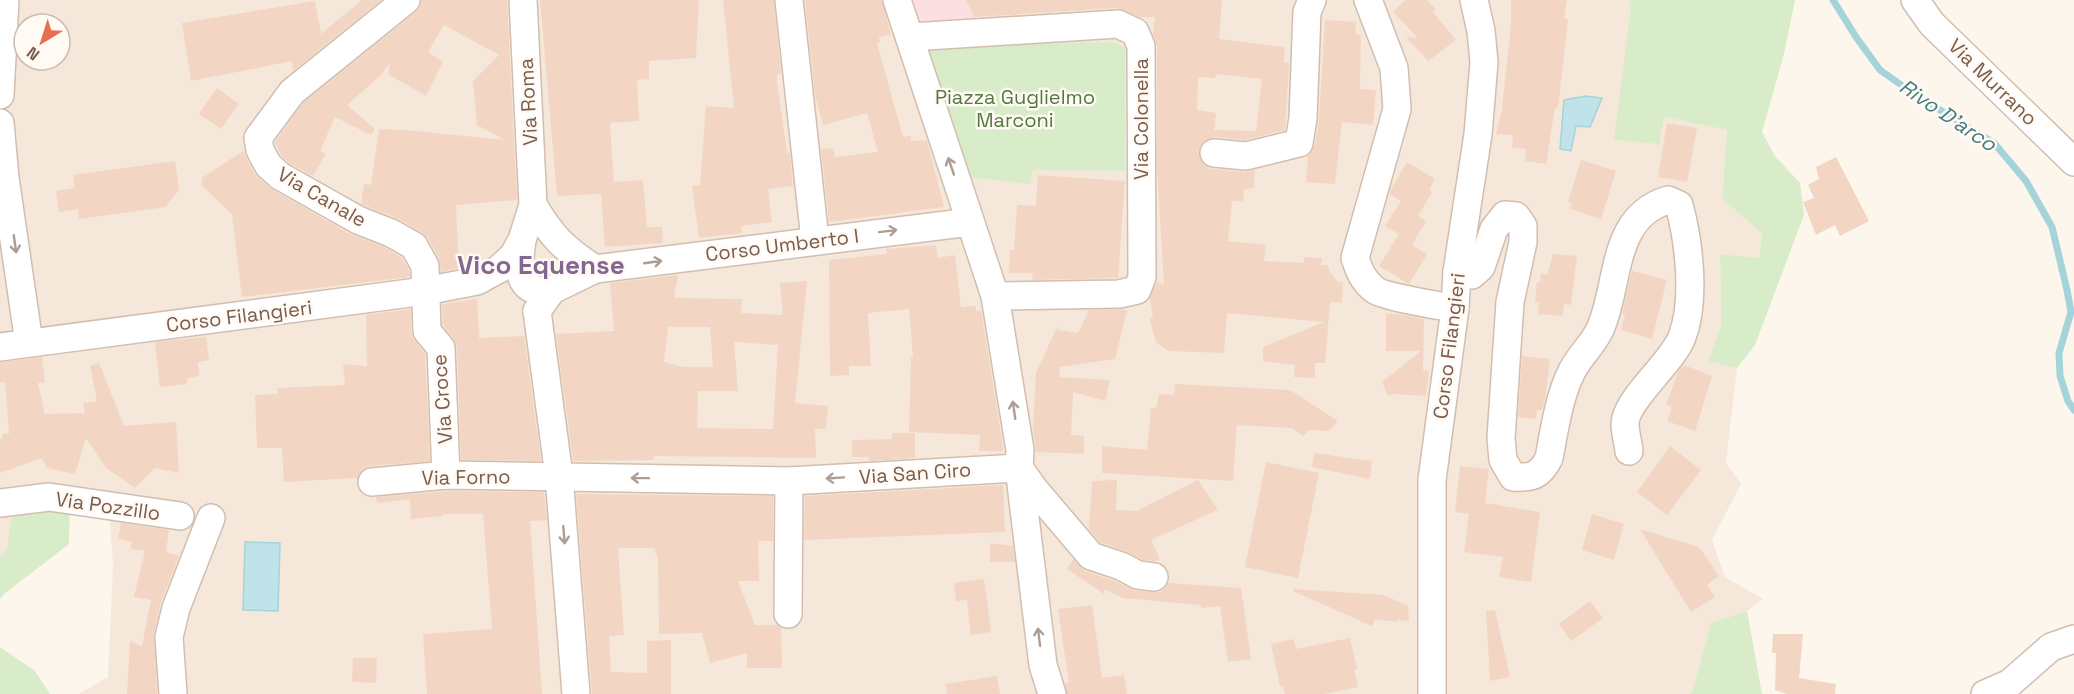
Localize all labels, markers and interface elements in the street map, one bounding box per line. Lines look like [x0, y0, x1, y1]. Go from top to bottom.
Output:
north arrow [12, 12, 72, 72]
street label: Via Murrano [1943, 33, 2043, 131]
text: N [22, 42, 44, 65]
street label: Via Roma [513, 58, 543, 146]
street label: Via Colonella [1128, 58, 1154, 180]
water label: Rivo D'arco [1894, 73, 2003, 158]
park label: Piazza Guglielmo Marconi [935, 84, 1095, 133]
one-way arrow [945, 157, 956, 176]
street label: Via Canale [273, 161, 371, 233]
street label: Corso Umberto I [704, 223, 860, 267]
one-way arrow [878, 226, 898, 237]
one-way arrow [9, 233, 20, 253]
district label: Vico Equense [457, 248, 625, 282]
one-way arrow [643, 256, 663, 267]
street label: Corso Filangieri [1427, 271, 1471, 421]
street label: Corso Filangieri [164, 294, 314, 338]
street label: Via Croce [426, 353, 458, 445]
one-way arrow [1009, 400, 1020, 420]
street label: Via San Ciro [858, 456, 972, 490]
street label: Via Forno [421, 463, 511, 491]
one-way arrow [630, 472, 650, 484]
one-way arrow [825, 473, 845, 484]
street label: Via Pozzillo [54, 486, 162, 526]
one-way arrow [559, 524, 570, 544]
one-way arrow [1034, 628, 1045, 648]

